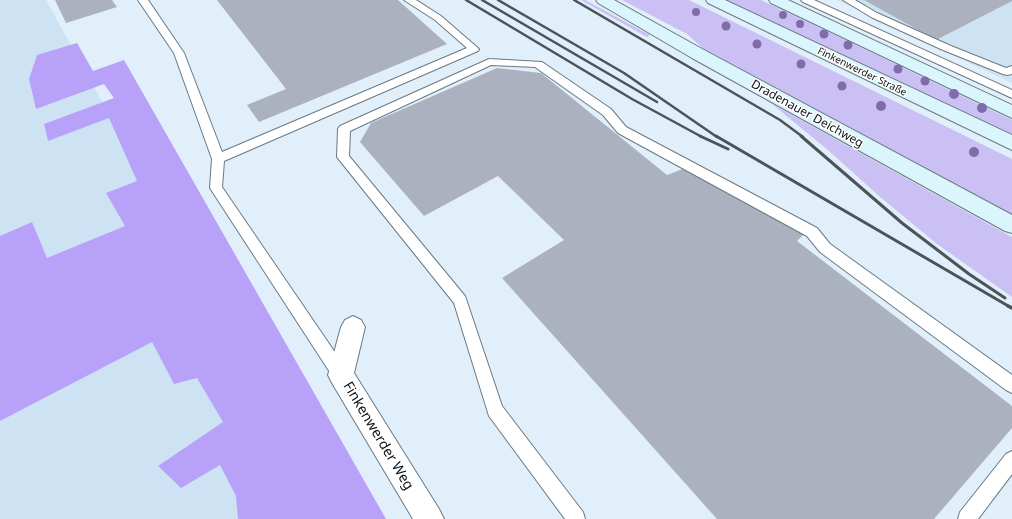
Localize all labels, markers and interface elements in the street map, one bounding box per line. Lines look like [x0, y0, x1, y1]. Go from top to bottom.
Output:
street label: Finkenwerder Straße [815, 45, 909, 99]
street label: Dradenauer Deichweg [748, 77, 866, 151]
street label: Finkenwerder Weg [339, 379, 417, 493]

